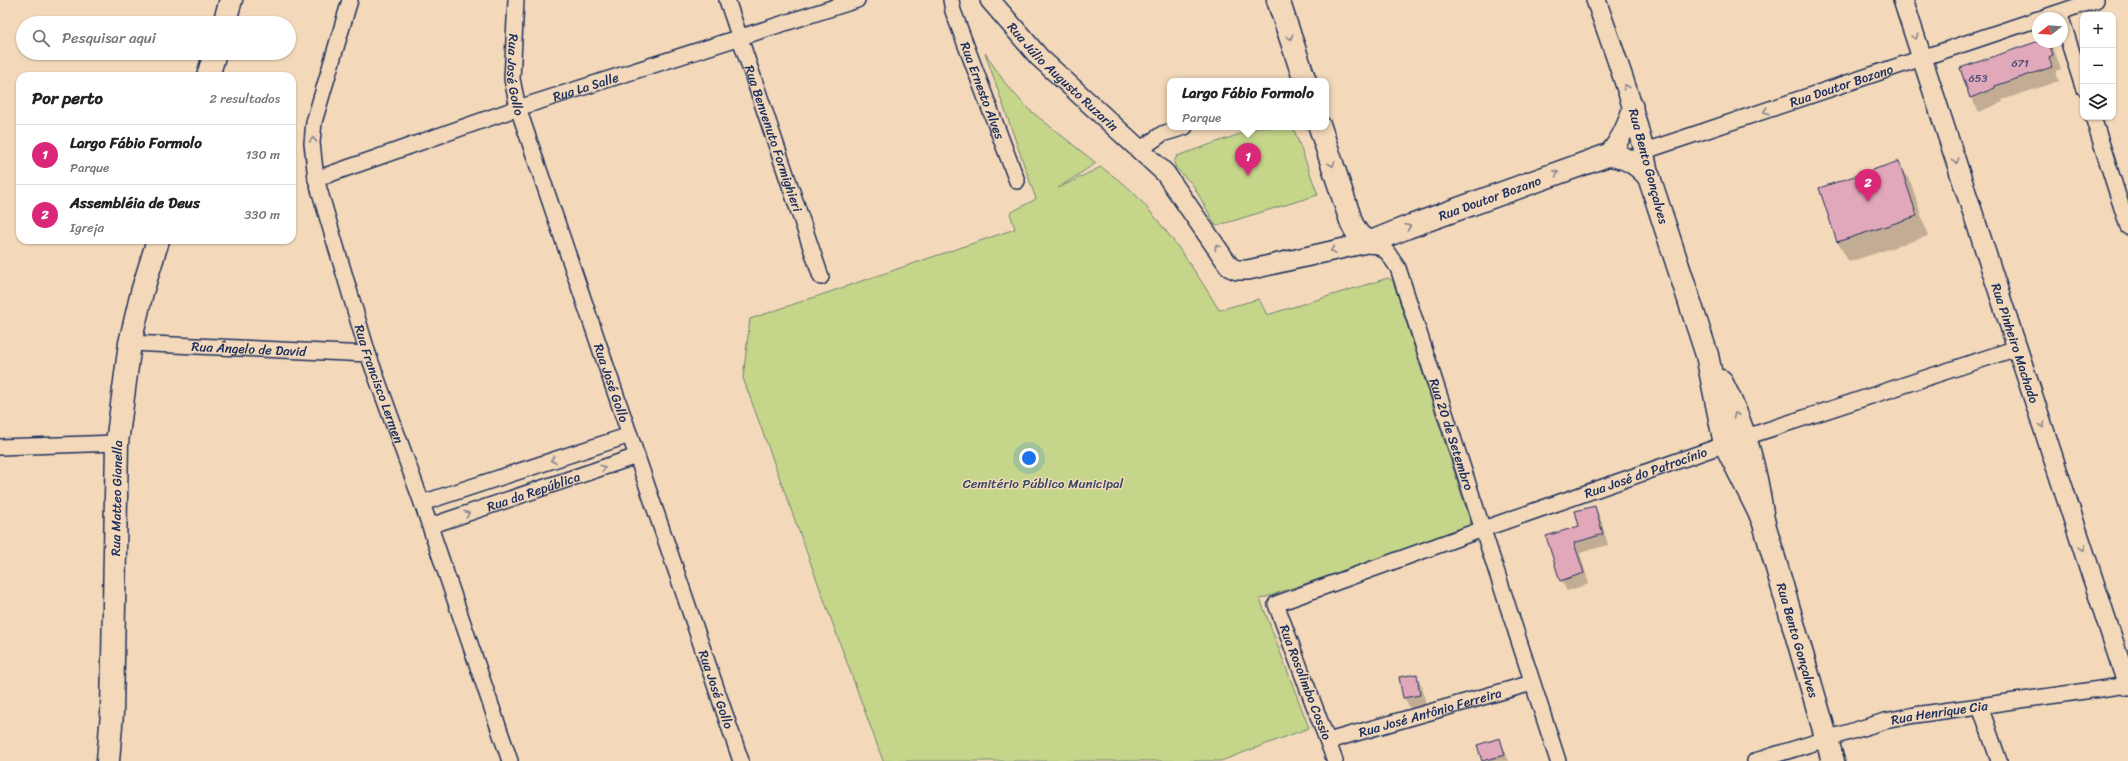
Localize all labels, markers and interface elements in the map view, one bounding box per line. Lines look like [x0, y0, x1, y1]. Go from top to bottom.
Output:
north arrow [2032, 12, 2068, 48]
map controls [2080, 12, 2116, 120]
button: + [2080, 12, 2116, 48]
search box [16, 16, 296, 60]
street label: Rua Júlio Augusto Ruzarin [1001, 17, 1124, 137]
text: Pesquisar aqui [62, 25, 156, 51]
icon: search [30, 27, 52, 49]
street label: Rua José Gollo [500, 33, 531, 119]
one-way arrow [1285, 33, 1294, 40]
one-way arrow [1910, 33, 1919, 40]
street label: Rua Ernesto Alves [954, 38, 1012, 144]
button: − [2080, 48, 2116, 84]
house number: 671 [2011, 54, 2029, 73]
street label: Rua Doutor Bozano [1787, 57, 1897, 114]
street label: Rua Benvenuto Formighieri [738, 62, 809, 215]
street label: Rua La Salle [550, 66, 622, 108]
house number: 653 [1968, 69, 1988, 88]
popup [1167, 78, 1329, 130]
text: Largo Fábio Formolo [1182, 80, 1314, 106]
text: Por perto [32, 83, 103, 113]
one-way arrow [1622, 83, 1631, 90]
button: layers [2080, 84, 2116, 120]
text: 2 resultados [209, 87, 280, 110]
text: Parque [1182, 106, 1221, 129]
street label: Rua Bento Gonçalves [1622, 106, 1675, 227]
one-way arrow [1762, 106, 1769, 115]
text: Largo Fábio Formolo [70, 130, 202, 156]
one-way arrow [308, 137, 317, 143]
text: 1 [42, 143, 48, 166]
text: 130 m [246, 143, 280, 166]
pin: 1 [1235, 143, 1261, 176]
text: Parque [70, 156, 109, 179]
one-way arrow [1951, 157, 1960, 164]
one-way arrow [1327, 160, 1335, 167]
street label: Rua Doutor Bozano [1435, 169, 1545, 227]
pin: 2 [1855, 169, 1881, 202]
one-way arrow [1553, 170, 1560, 178]
text: Assembléia de Deus [70, 190, 200, 216]
text: 2 [41, 203, 49, 226]
text: 330 m [244, 203, 280, 226]
text: Igreja [70, 216, 104, 239]
one-way arrow [1403, 224, 1411, 232]
one-way arrow [1214, 244, 1222, 251]
one-way arrow [1330, 246, 1337, 254]
street label: Rua Pinheiro Machado [1985, 280, 2046, 407]
street label: Rua Francisco Lermen [348, 322, 410, 447]
street label: Rua Ângelo de David [191, 335, 308, 363]
street label: Rua José Gollo [587, 340, 636, 426]
street label: Rua 20 de Setembro [1423, 375, 1481, 494]
one-way arrow [1733, 411, 1741, 418]
one-way arrow [2037, 421, 2046, 428]
street label: Rua Matteo Gianella [104, 440, 129, 556]
street label: Rua José do Patrocínio [1581, 440, 1711, 505]
your location [1019, 448, 1039, 468]
one-way arrow [549, 455, 556, 464]
one-way arrow [600, 464, 607, 472]
street label: Rua da República [484, 465, 584, 518]
park label: Cemitério Público Municipal [963, 472, 1124, 495]
one-way arrow [463, 510, 470, 519]
one-way arrow [2078, 545, 2087, 552]
street label: Rua Bento Gonçalves [1770, 580, 1825, 701]
street label: Rua Rosolimbo Cossio [1273, 621, 1338, 744]
street label: Rua José Gollo [692, 647, 740, 732]
street label: Rua José Antônio Ferreira [1356, 681, 1505, 744]
street label: Rua Henrique Cia [1889, 694, 1990, 732]

